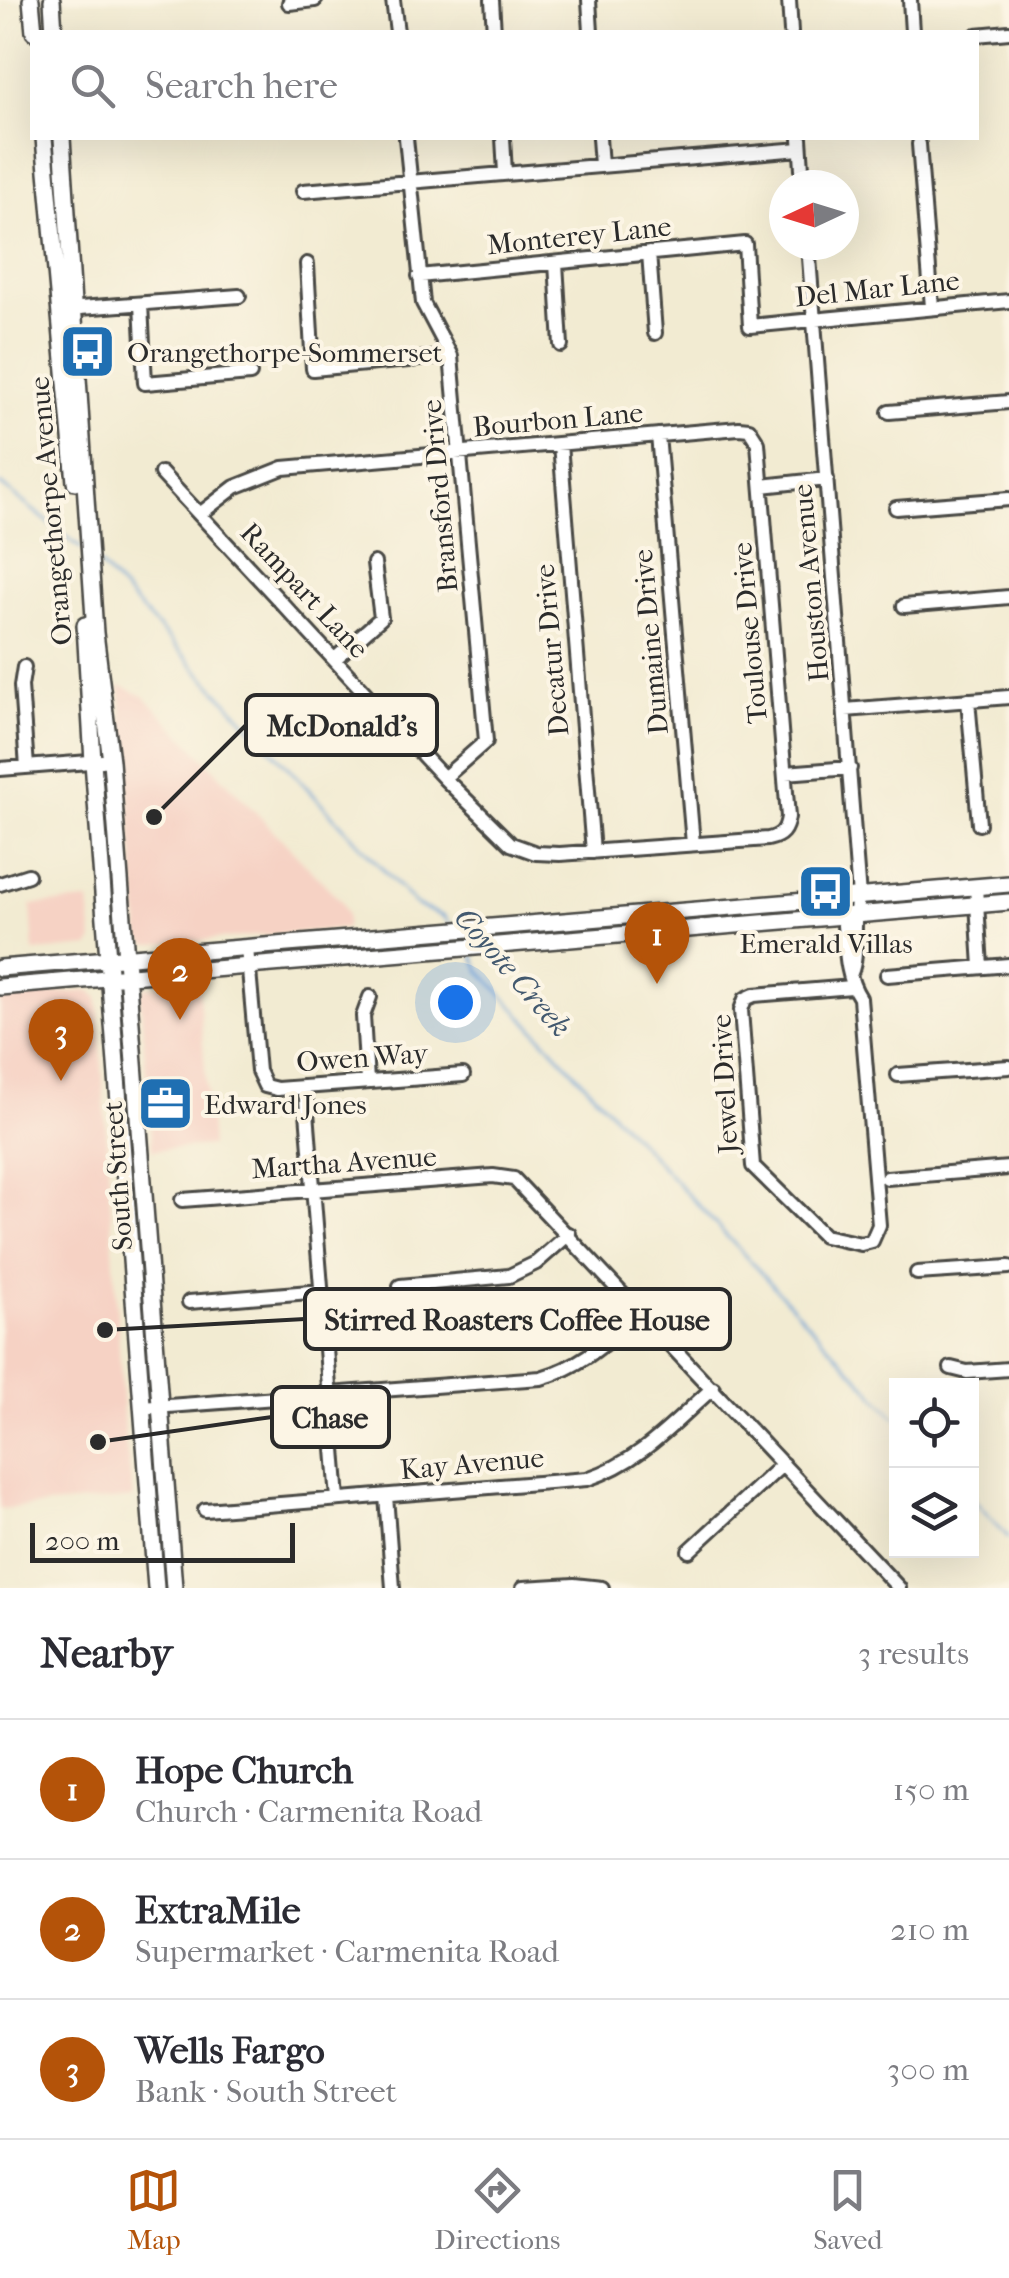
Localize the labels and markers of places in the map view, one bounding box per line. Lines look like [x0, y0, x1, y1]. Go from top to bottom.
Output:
bus stop icon: Orangethorpe-Sommerset [58, 322, 118, 382]
place label: Orangethorpe-Sommerset [127, 336, 443, 369]
callout: McDonald's [246, 695, 437, 755]
bus stop icon: Emerald Villas [796, 862, 856, 922]
pin: 1 [624, 902, 690, 984]
place label: Emerald Villas [740, 927, 912, 960]
pin: 2 [148, 938, 212, 1020]
pin: 3 [28, 998, 94, 1081]
office icon: Edward Jones [135, 1074, 195, 1134]
place label: Edward Jones [204, 1088, 367, 1121]
callout: Stirred Roasters Coffee House [305, 1289, 730, 1349]
callout: Chase [272, 1387, 389, 1447]

